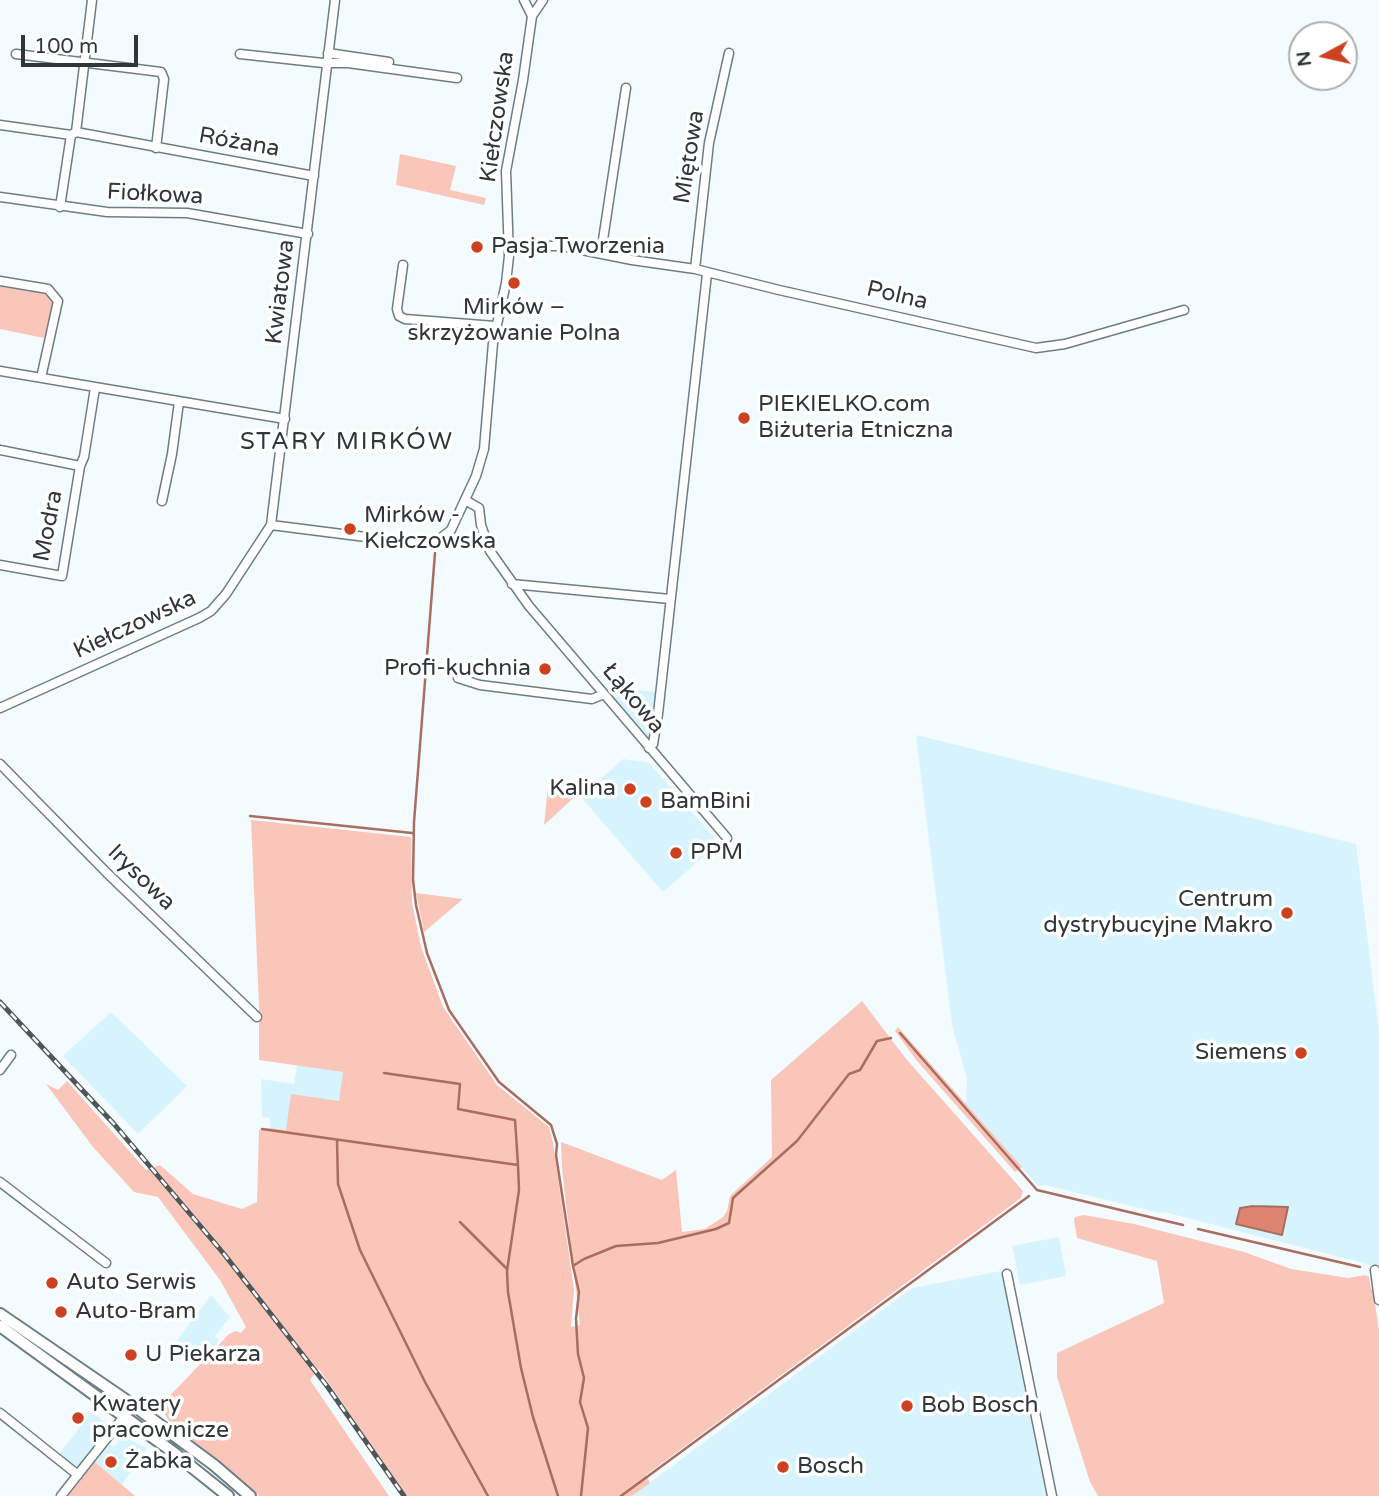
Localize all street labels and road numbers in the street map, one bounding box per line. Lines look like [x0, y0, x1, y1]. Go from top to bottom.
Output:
street label: Kiełczowska [475, 50, 521, 184]
street label: Miętowa [669, 108, 711, 206]
street label: Różana [196, 122, 282, 164]
street label: Fiołkowa [106, 179, 204, 211]
street label: Kwiatowa [261, 238, 301, 346]
street label: Polna [864, 276, 930, 316]
street label: Modra [29, 488, 69, 564]
street label: Kiełczowska [69, 585, 201, 665]
street label: Łąkowa [596, 658, 670, 740]
street label: Irysowa [101, 839, 181, 917]

